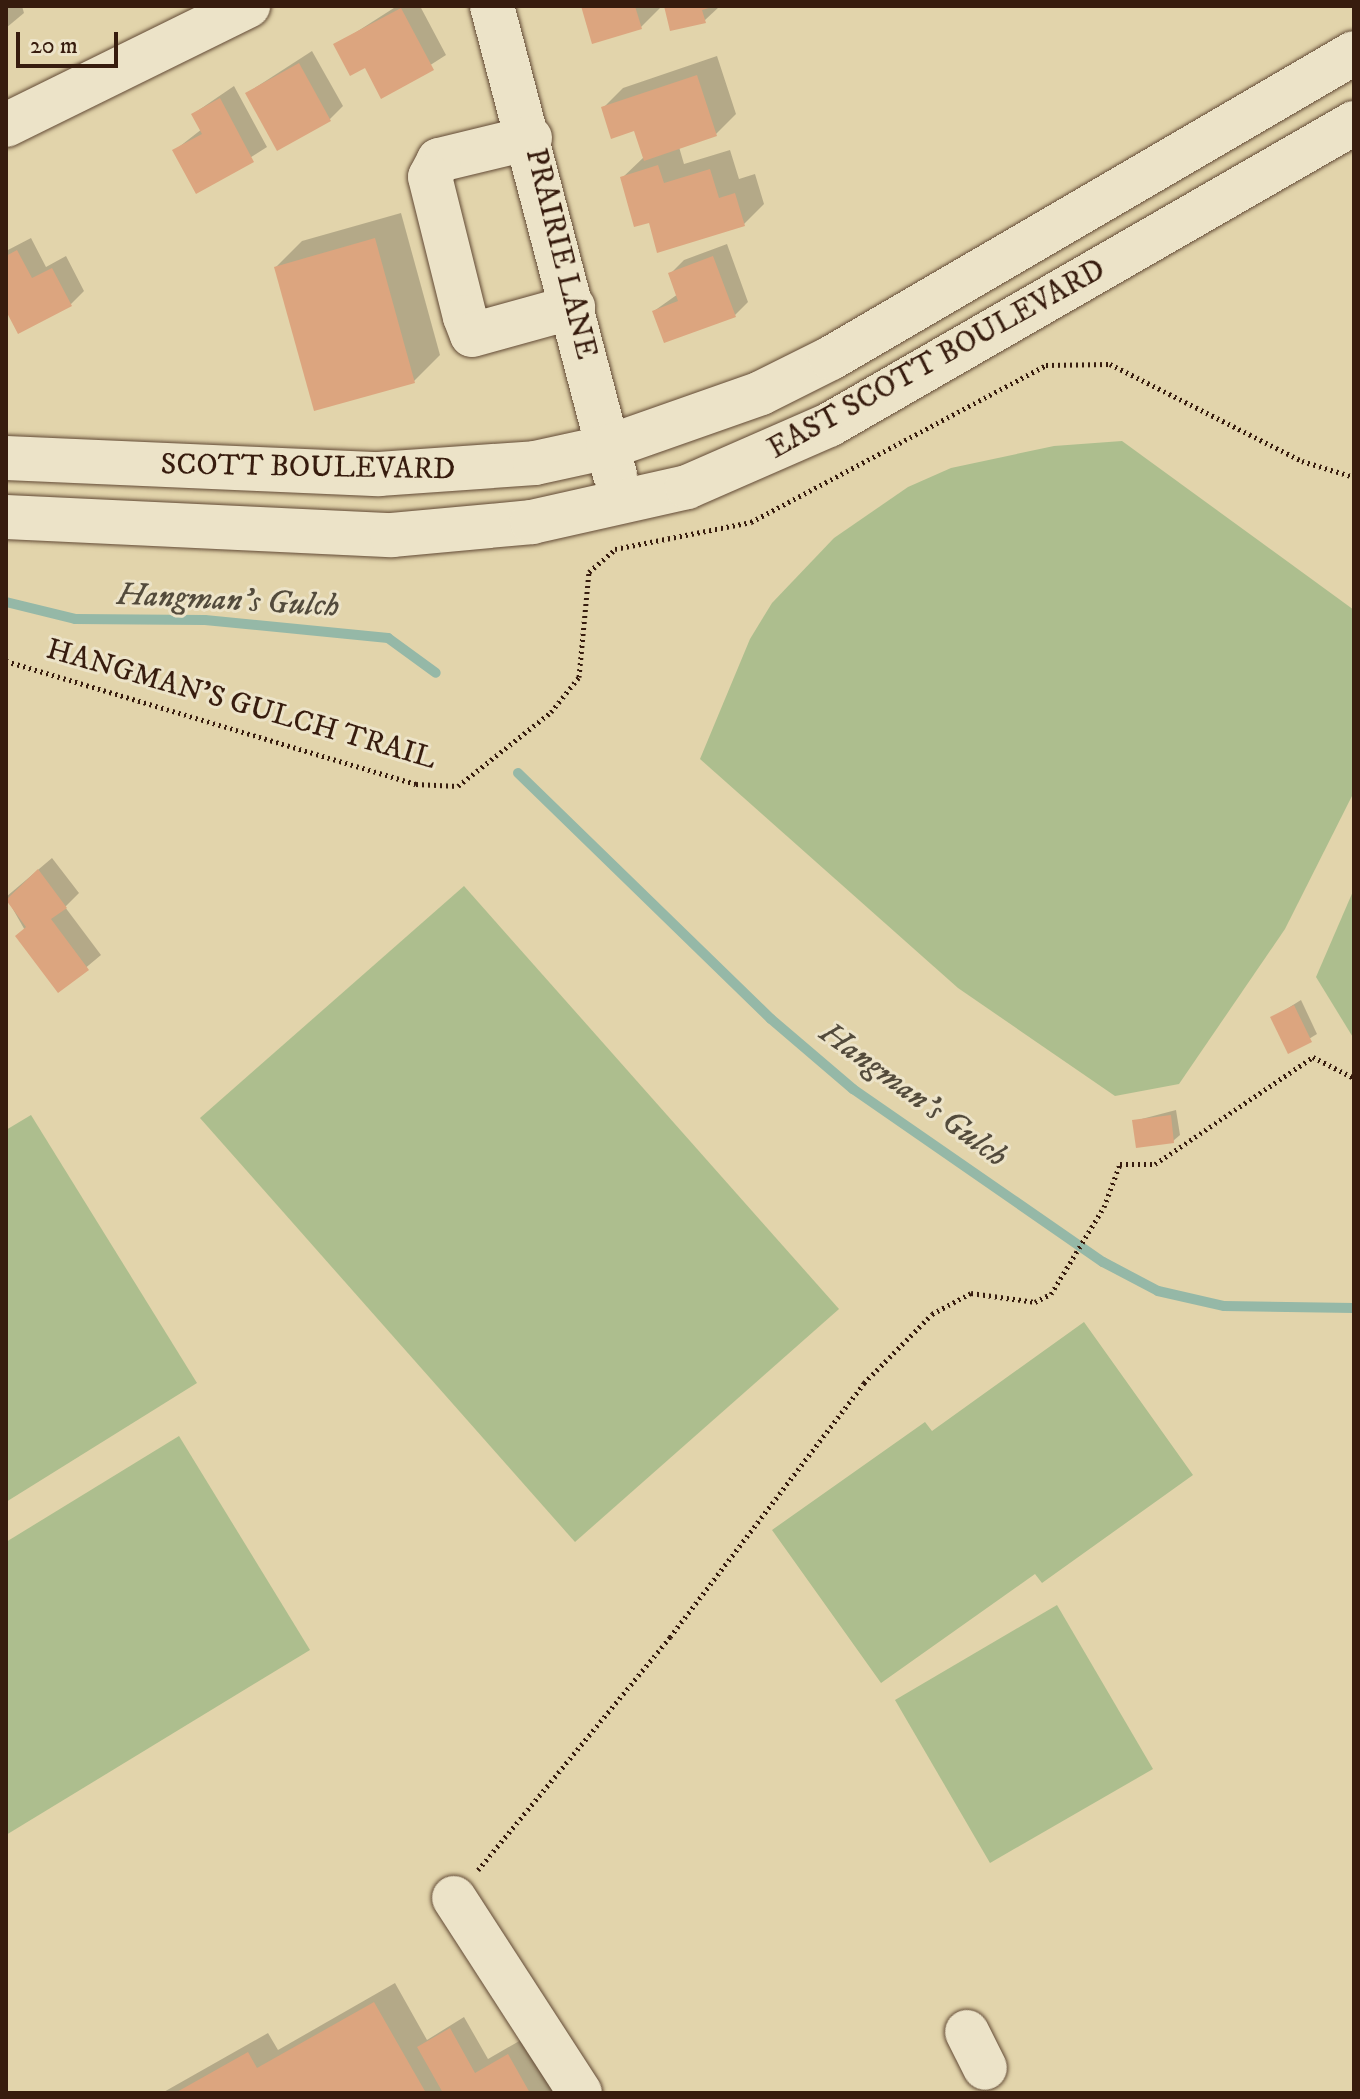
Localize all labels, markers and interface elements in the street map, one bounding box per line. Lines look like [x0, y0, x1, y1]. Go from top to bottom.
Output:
scale bar [20, 16, 122, 66]
text: 20 m [30, 31, 78, 61]
street label: PRAIRIE LANE [516, 145, 604, 363]
street label: EAST SCOTT BOULEVARD [762, 252, 1112, 468]
street label: SCOTT BOULEVARD [160, 447, 456, 489]
water label: Hangman's Gulch [116, 576, 340, 626]
street label: HANGMAN'S GULCH TRAIL [42, 632, 440, 778]
water label: Hangman's Gulch [811, 1014, 1015, 1176]

